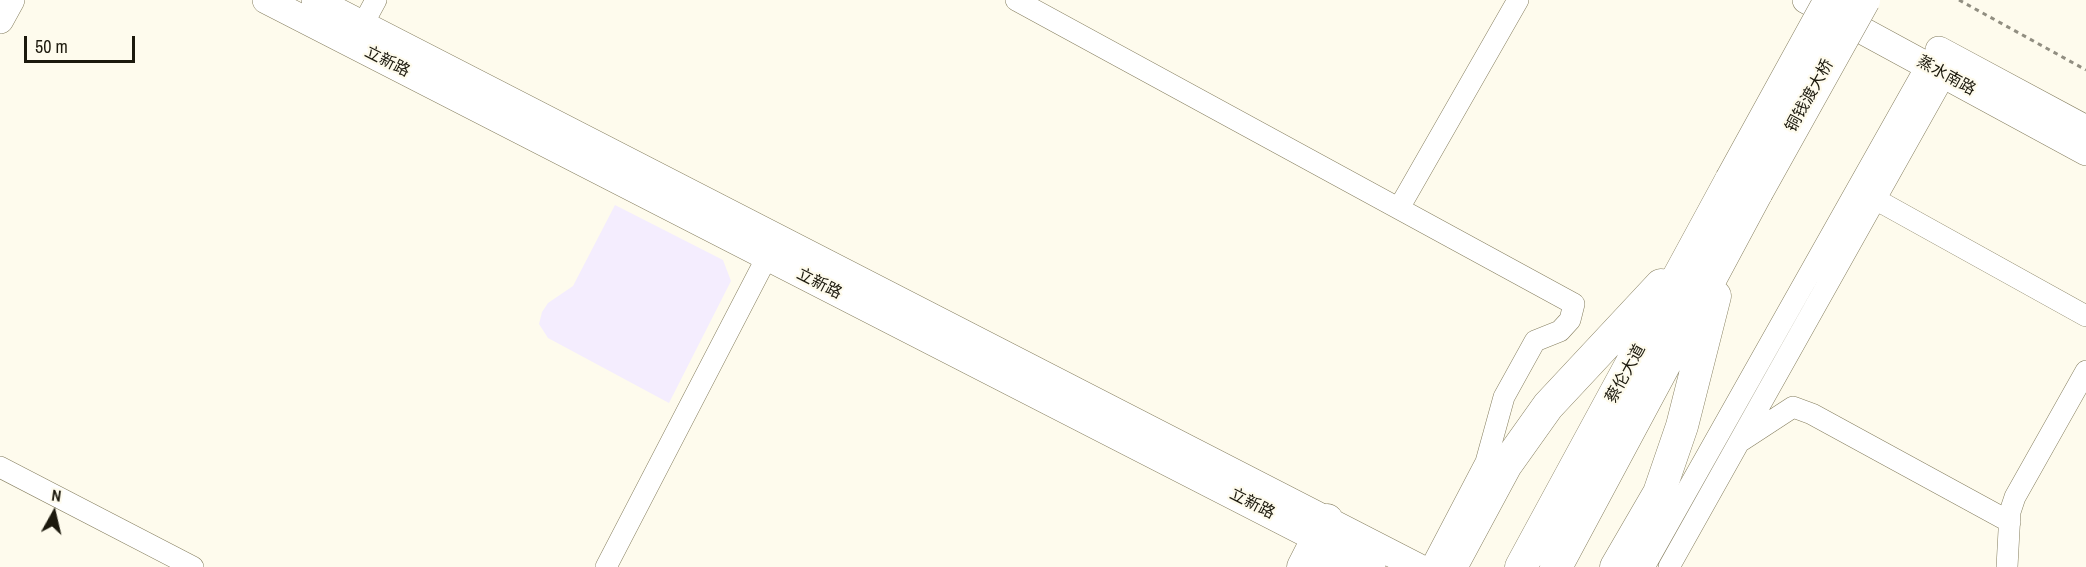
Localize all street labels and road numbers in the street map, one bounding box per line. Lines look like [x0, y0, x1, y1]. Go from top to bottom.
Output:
street label: 立新路 [361, 43, 413, 81]
street label: 蒸水南路 [1913, 52, 1979, 100]
street label: 铜钱渡大桥 [1782, 56, 1838, 136]
street label: 立新路 [793, 265, 845, 303]
street label: 蔡伦大道 [1602, 341, 1650, 407]
street label: 立新路 [1226, 485, 1278, 523]

